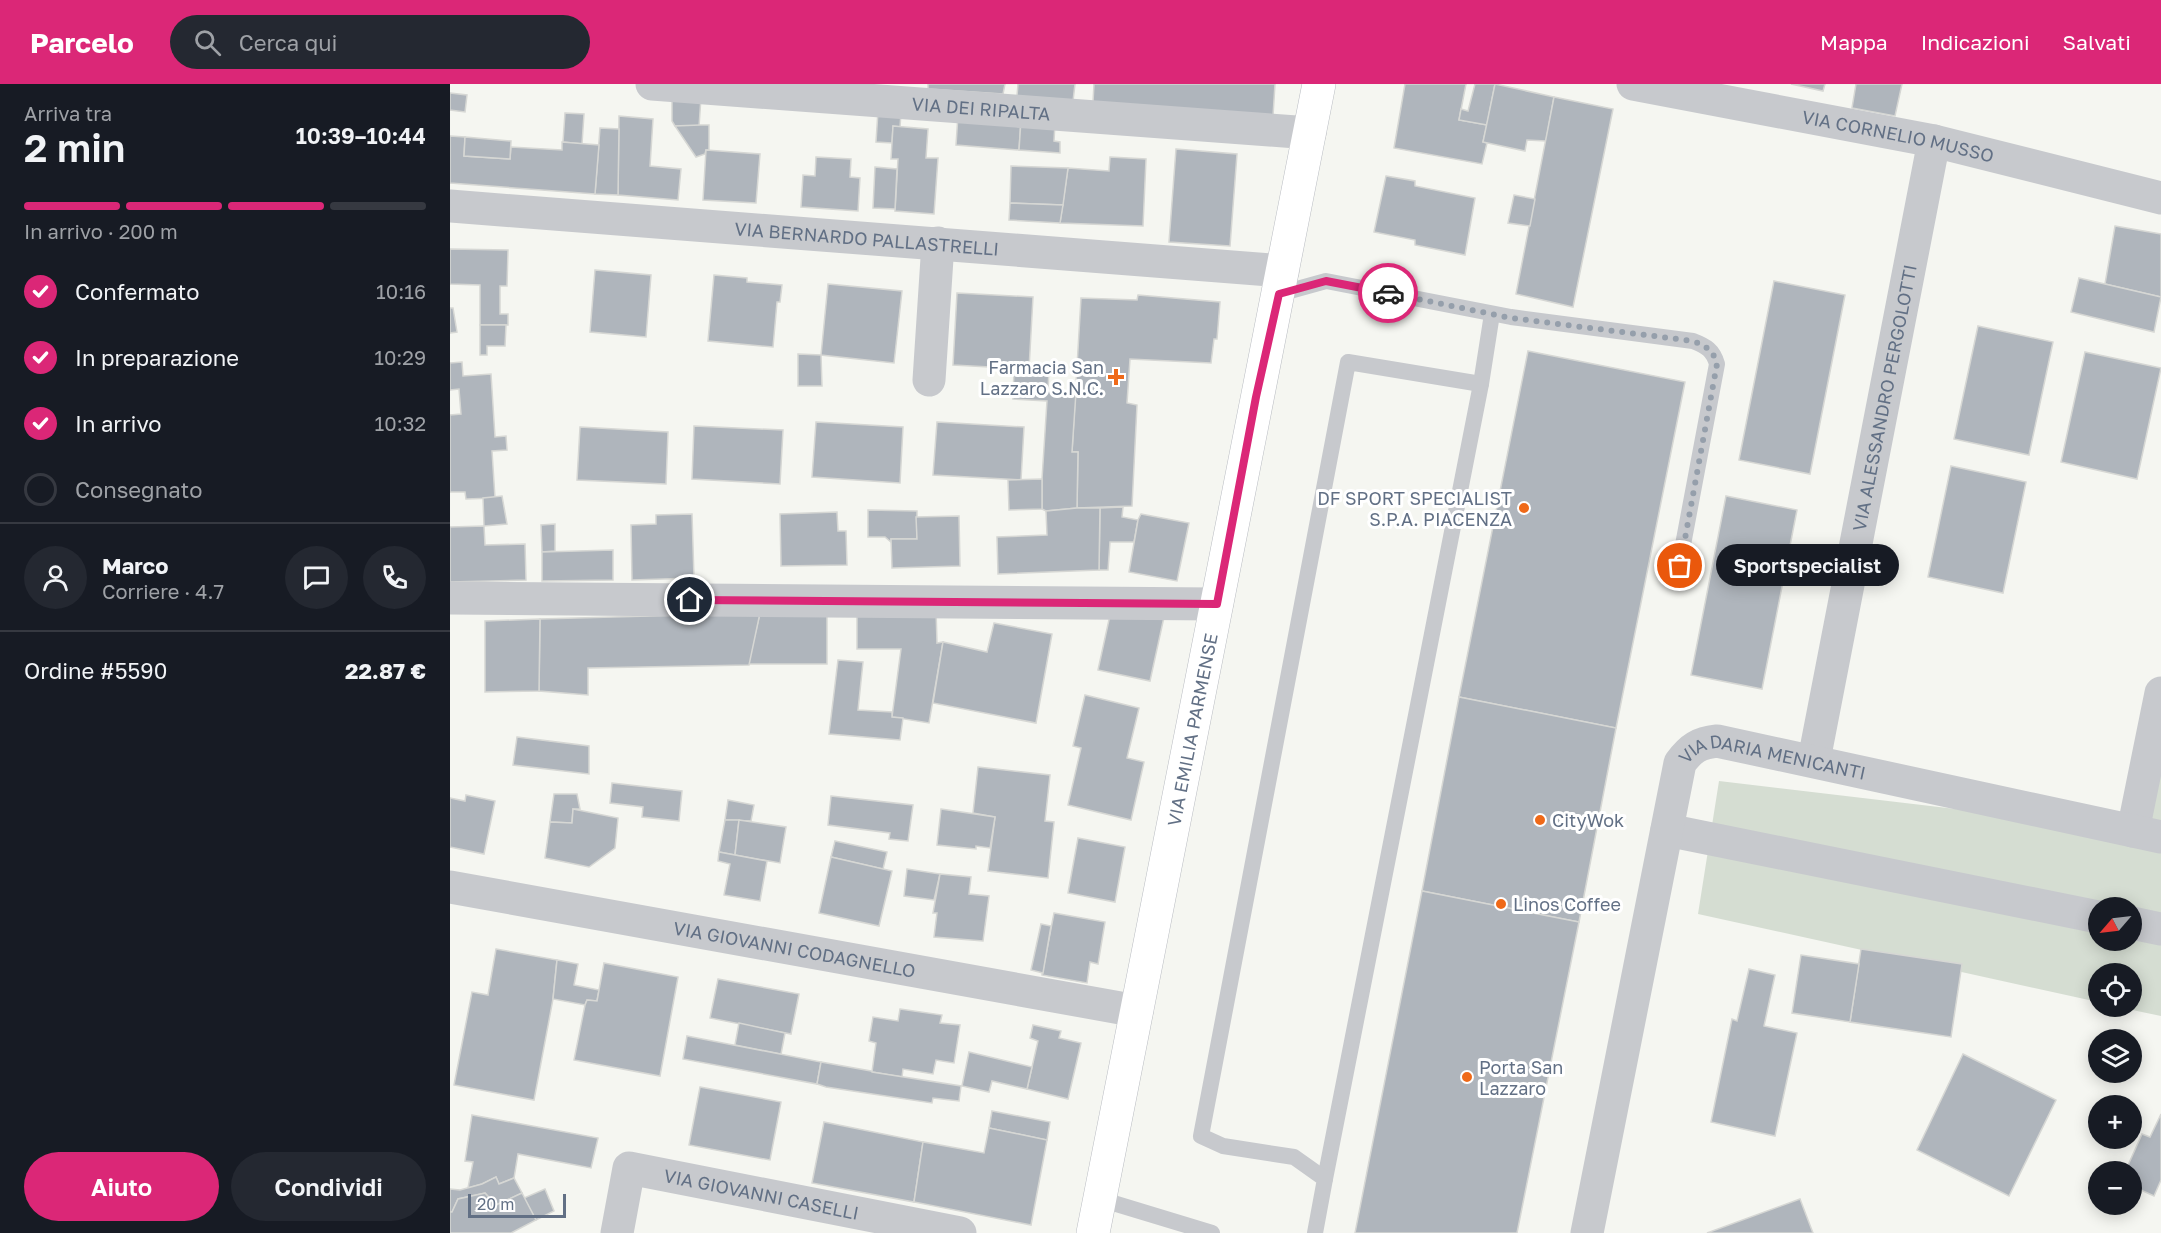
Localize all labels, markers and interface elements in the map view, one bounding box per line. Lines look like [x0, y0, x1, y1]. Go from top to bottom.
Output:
search box [170, 15, 590, 69]
text: Parcelo [30, 26, 134, 59]
icon: search [191, 26, 224, 59]
text: Cerca qui [239, 29, 338, 56]
text: Mappa [1820, 29, 1888, 55]
text: Indicazioni [1921, 29, 2030, 55]
text: Salvati [2063, 29, 2131, 55]
street label: VIA DEI RIPALTA [911, 92, 1051, 125]
text: Arriva tra [24, 101, 112, 125]
street label: VIA CORNELIO MUSSO [1800, 105, 1996, 167]
text: 10:39–10:44 [296, 122, 426, 149]
text: 2 min [24, 124, 125, 171]
street label: VIA BERNARDO PALLASTRELLI [734, 217, 1000, 260]
text: In arrivo · 200 m [24, 219, 178, 243]
courier [1358, 263, 1418, 323]
street label: VIA ALESSANDRO PERGOLOTTI [1848, 263, 1921, 533]
icon: check [24, 275, 57, 308]
icon: car [1372, 277, 1405, 310]
text: Confermato [75, 278, 200, 305]
text: 10:16 [376, 279, 426, 303]
icon: check [24, 341, 57, 374]
text: In preparazione [75, 344, 239, 371]
text: 10:29 [374, 345, 426, 369]
place label: Farmacia San Lazzaro S.N.C. [980, 356, 1104, 399]
marker: Farmacia San Lazzaro S.N.C. [1109, 370, 1123, 384]
icon: check [24, 407, 57, 440]
text: In arrivo [75, 410, 162, 437]
text: 10:32 [375, 411, 426, 435]
text: Consegnato [75, 476, 202, 503]
place label: DF SPORT SPECIALIST S.P.A. PIACENZA [1317, 487, 1512, 530]
marker: DF SPORT SPECIALIST S.P.A. PIACENZA [1517, 501, 1531, 515]
pin [1654, 540, 1705, 591]
callout: Sportspecialist [1716, 545, 1899, 587]
button: person [24, 546, 87, 609]
button: chat [285, 546, 348, 609]
button: phone [363, 546, 426, 609]
icon: bag [1663, 549, 1696, 582]
text: Marco [102, 552, 168, 579]
text: Sportspecialist [1734, 553, 1881, 577]
pin [664, 574, 715, 625]
text: Corriere · 4.7 [102, 579, 224, 603]
icon: home [673, 583, 706, 616]
street label: VIA EMILIA PARMENSE [1162, 631, 1222, 828]
text: Ordine #5590 [24, 657, 167, 684]
text: 22.87 € [345, 657, 426, 684]
street label: VIA DARIA MENICANTI [1674, 729, 1868, 784]
place label: CityWok [1552, 809, 1624, 831]
marker: CityWok [1533, 813, 1547, 827]
place label: Linos Coffee [1513, 893, 1621, 915]
marker: Linos Coffee [1494, 897, 1508, 911]
north arrow [2088, 897, 2142, 951]
map controls [2088, 897, 2142, 1215]
street label: VIA GIOVANNI CODAGNELLO [672, 917, 917, 982]
button: locate [2088, 963, 2142, 1017]
button: layers [2088, 1029, 2142, 1083]
place label: Porta San Lazzaro [1479, 1056, 1563, 1099]
marker: Porta San Lazzaro [1460, 1070, 1474, 1084]
button: + [2088, 1095, 2142, 1149]
button: Aiuto [24, 1152, 219, 1221]
button: Condividi [231, 1152, 426, 1221]
button: − [2088, 1161, 2142, 1215]
street label: VIA GIOVANNI CASELLI [662, 1164, 861, 1224]
scale bar [468, 1191, 566, 1218]
text: 20 m [477, 1194, 514, 1214]

